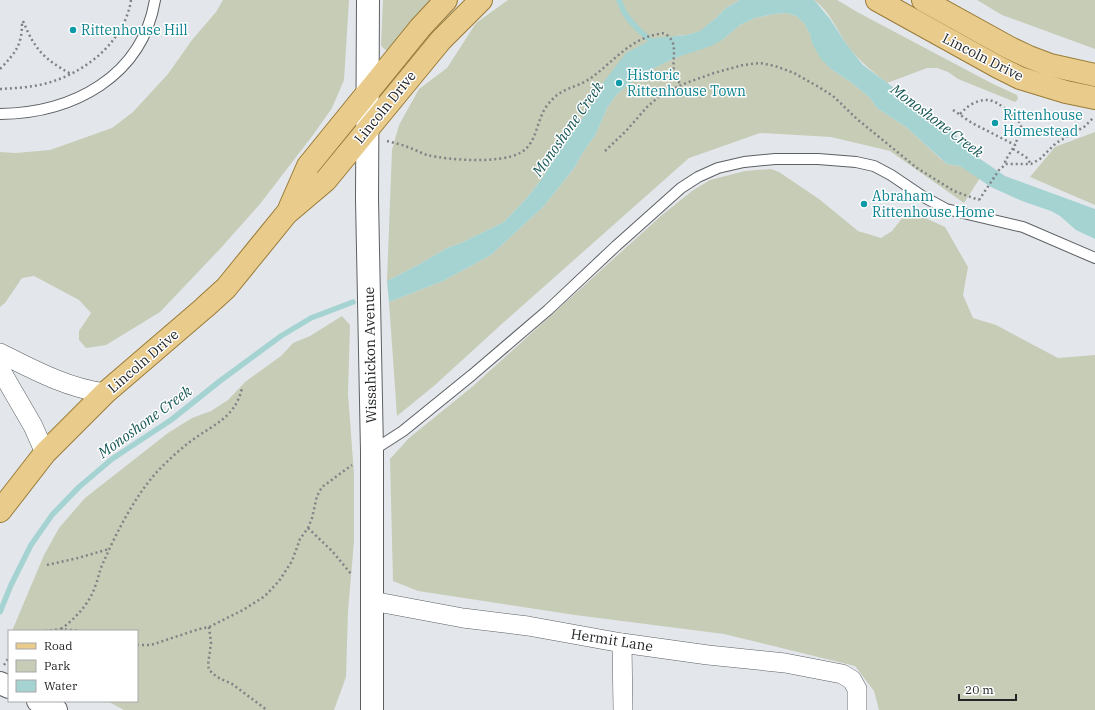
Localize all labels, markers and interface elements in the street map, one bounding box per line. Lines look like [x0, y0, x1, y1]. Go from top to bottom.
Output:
place label: Rittenhouse Hill [81, 21, 188, 39]
marker: Rittenhouse Hill [68, 25, 78, 35]
street label: Lincoln Drive [940, 29, 1026, 85]
place label: Historic Rittenhouse Town [627, 66, 746, 100]
street label: Lincoln Drive [350, 67, 420, 147]
water label: Monoshone Creek [527, 78, 607, 181]
marker: Historic Rittenhouse Town [614, 78, 624, 88]
water label: Monoshone Creek [886, 79, 988, 162]
place label: Rittenhouse Homestead [1003, 106, 1083, 140]
marker: Rittenhouse Homestead [990, 118, 1000, 128]
place label: Abraham Rittenhouse Home [872, 187, 995, 221]
marker: Abraham Rittenhouse Home [859, 199, 869, 209]
street label: Wissahickon Avenue [360, 287, 380, 423]
street label: Lincoln Drive [104, 325, 182, 397]
water label: Monoshone Creek [93, 381, 195, 463]
street label: Hermit Lane [570, 625, 654, 655]
legend [8, 630, 138, 702]
text: Road [44, 638, 73, 653]
text: Park [44, 658, 70, 673]
scale bar [959, 676, 1016, 702]
text: Water [44, 678, 78, 693]
text: 20 m [965, 682, 994, 697]

